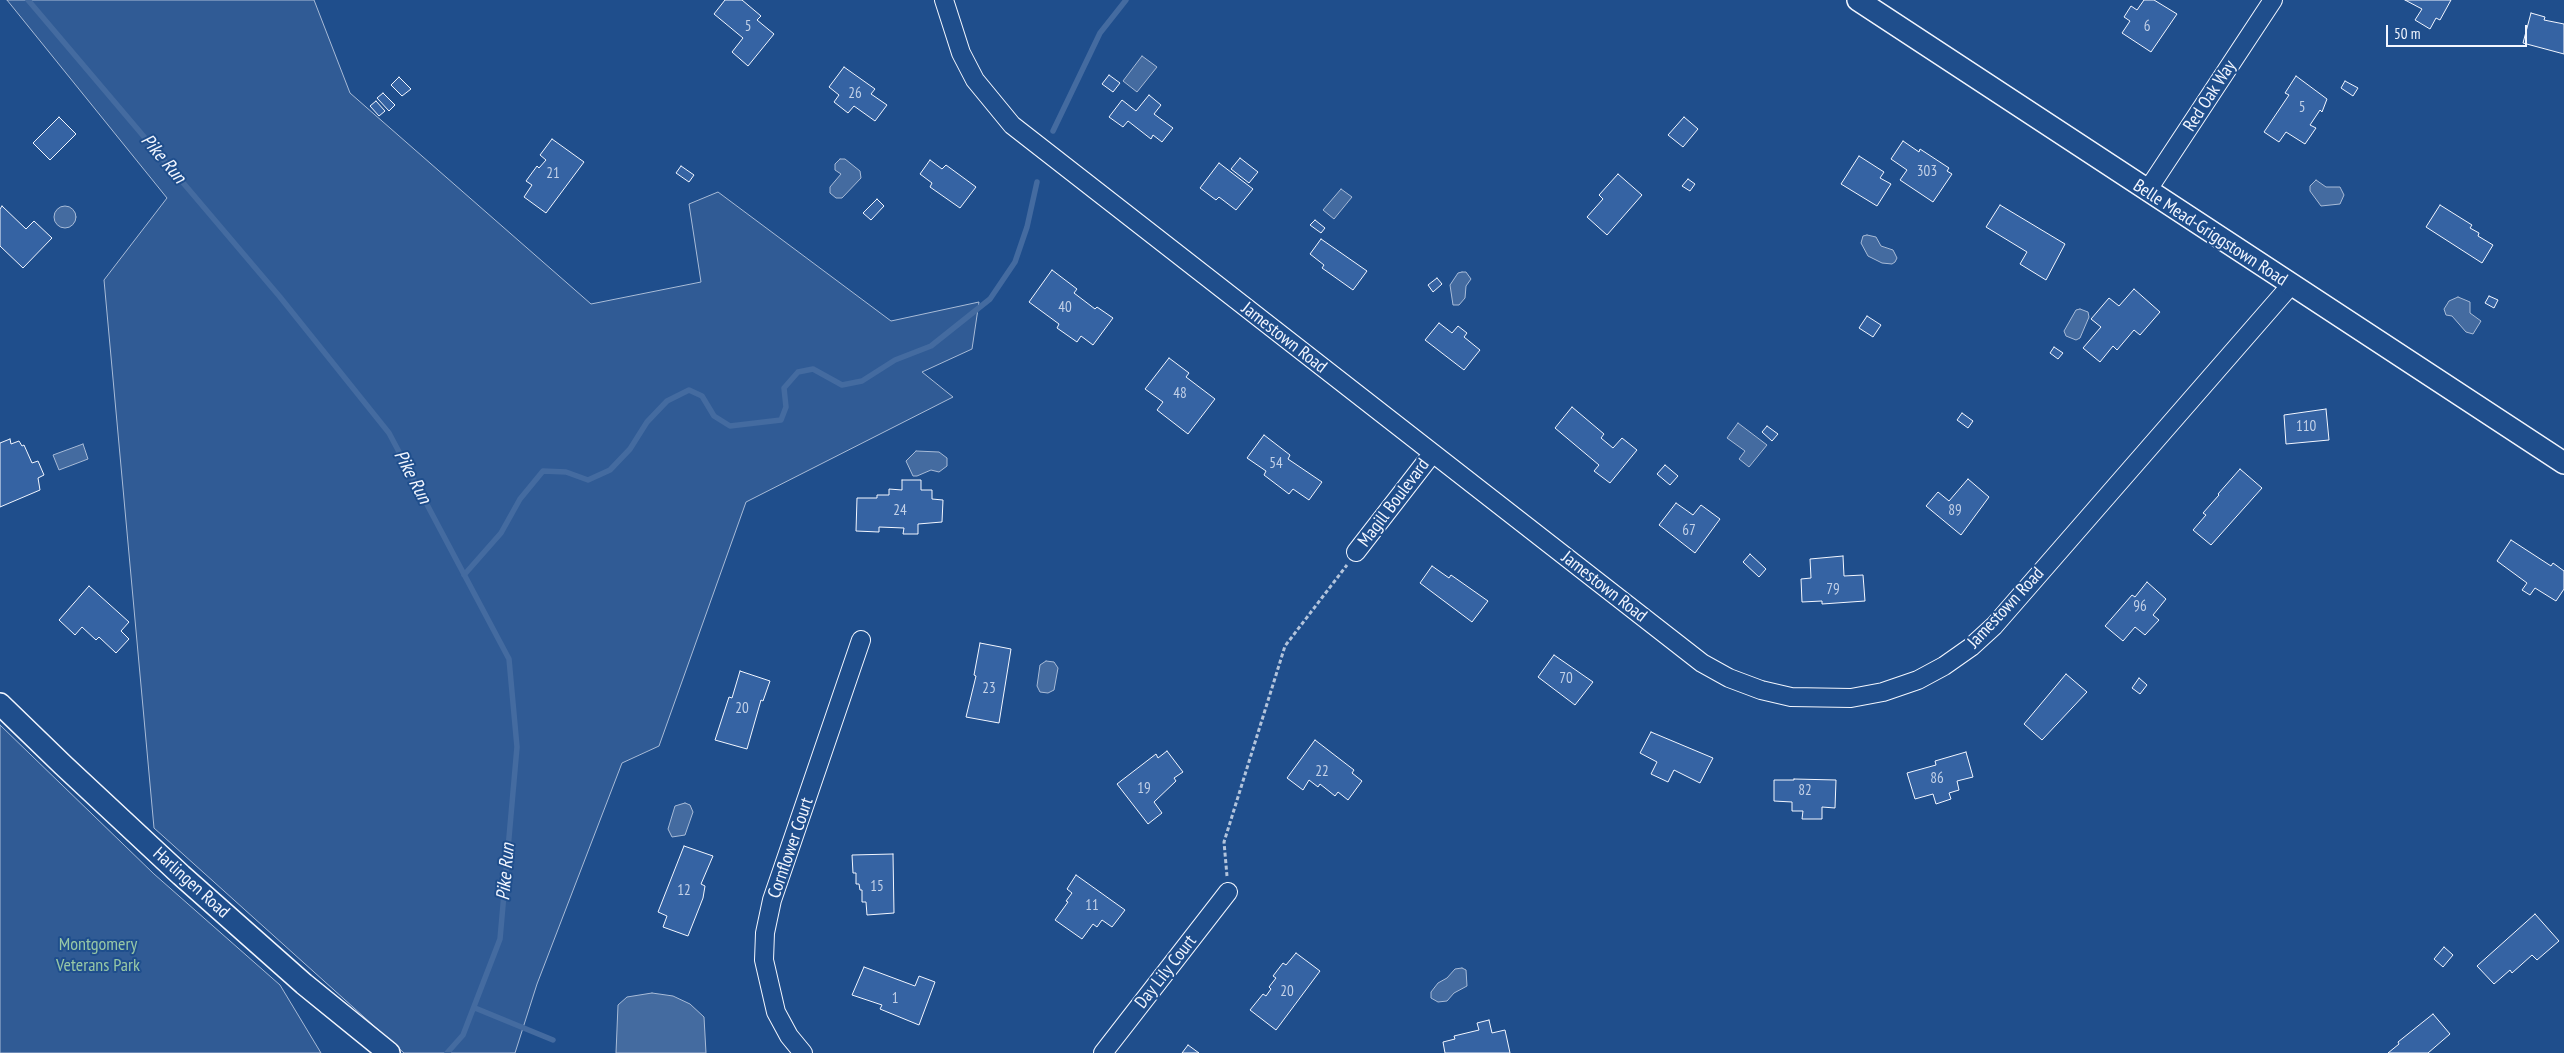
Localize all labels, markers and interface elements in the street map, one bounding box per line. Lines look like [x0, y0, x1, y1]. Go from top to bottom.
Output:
scale bar [2389, 15, 2530, 47]
house number: 5 [745, 18, 751, 36]
house number: 6 [2144, 18, 2150, 36]
text: 50 m [2394, 24, 2420, 43]
street label: Red Oak Way [2179, 56, 2241, 136]
house number: 26 [848, 85, 862, 103]
house number: 5 [2299, 99, 2305, 117]
water label: Pike Run [136, 130, 190, 188]
house number: 303 [1917, 163, 1937, 181]
house number: 21 [546, 165, 560, 183]
street label: Belle Mead-Griggstown Road [2129, 175, 2291, 291]
street label: Jamestown Road [1237, 298, 1331, 378]
house number: 40 [1058, 299, 1072, 317]
house number: 48 [1173, 385, 1187, 403]
house number: 110 [2296, 418, 2316, 436]
water label: Pike Run [388, 446, 436, 508]
house number: 54 [1269, 455, 1283, 473]
street label: Magill Boulevard [1354, 455, 1434, 551]
house number: 24 [893, 502, 907, 520]
house number: 89 [1948, 502, 1962, 520]
house number: 67 [1682, 522, 1696, 540]
street label: Jamestown Road [1557, 547, 1651, 627]
street label: Jamestown Road [1963, 563, 2049, 653]
house number: 79 [1826, 581, 1840, 599]
house number: 96 [2133, 598, 2147, 616]
house number: 70 [1559, 670, 1573, 688]
house number: 23 [982, 680, 996, 698]
house number: 20 [735, 700, 749, 718]
house number: 22 [1315, 763, 1329, 781]
house number: 86 [1930, 770, 1944, 788]
house number: 19 [1137, 780, 1151, 798]
house number: 82 [1798, 782, 1812, 800]
street label: Cornflower Court [764, 795, 818, 901]
water label: Pike Run [492, 842, 520, 902]
street label: Harlingen Road [148, 843, 234, 923]
house number: 15 [870, 878, 884, 896]
house number: 12 [677, 882, 691, 900]
house number: 11 [1085, 897, 1099, 915]
street label: Day Lily Court [1131, 931, 1201, 1013]
park label: Montgomery Veterans Park [56, 934, 140, 976]
house number: 20 [1280, 983, 1294, 1001]
house number: 1 [892, 990, 898, 1008]

